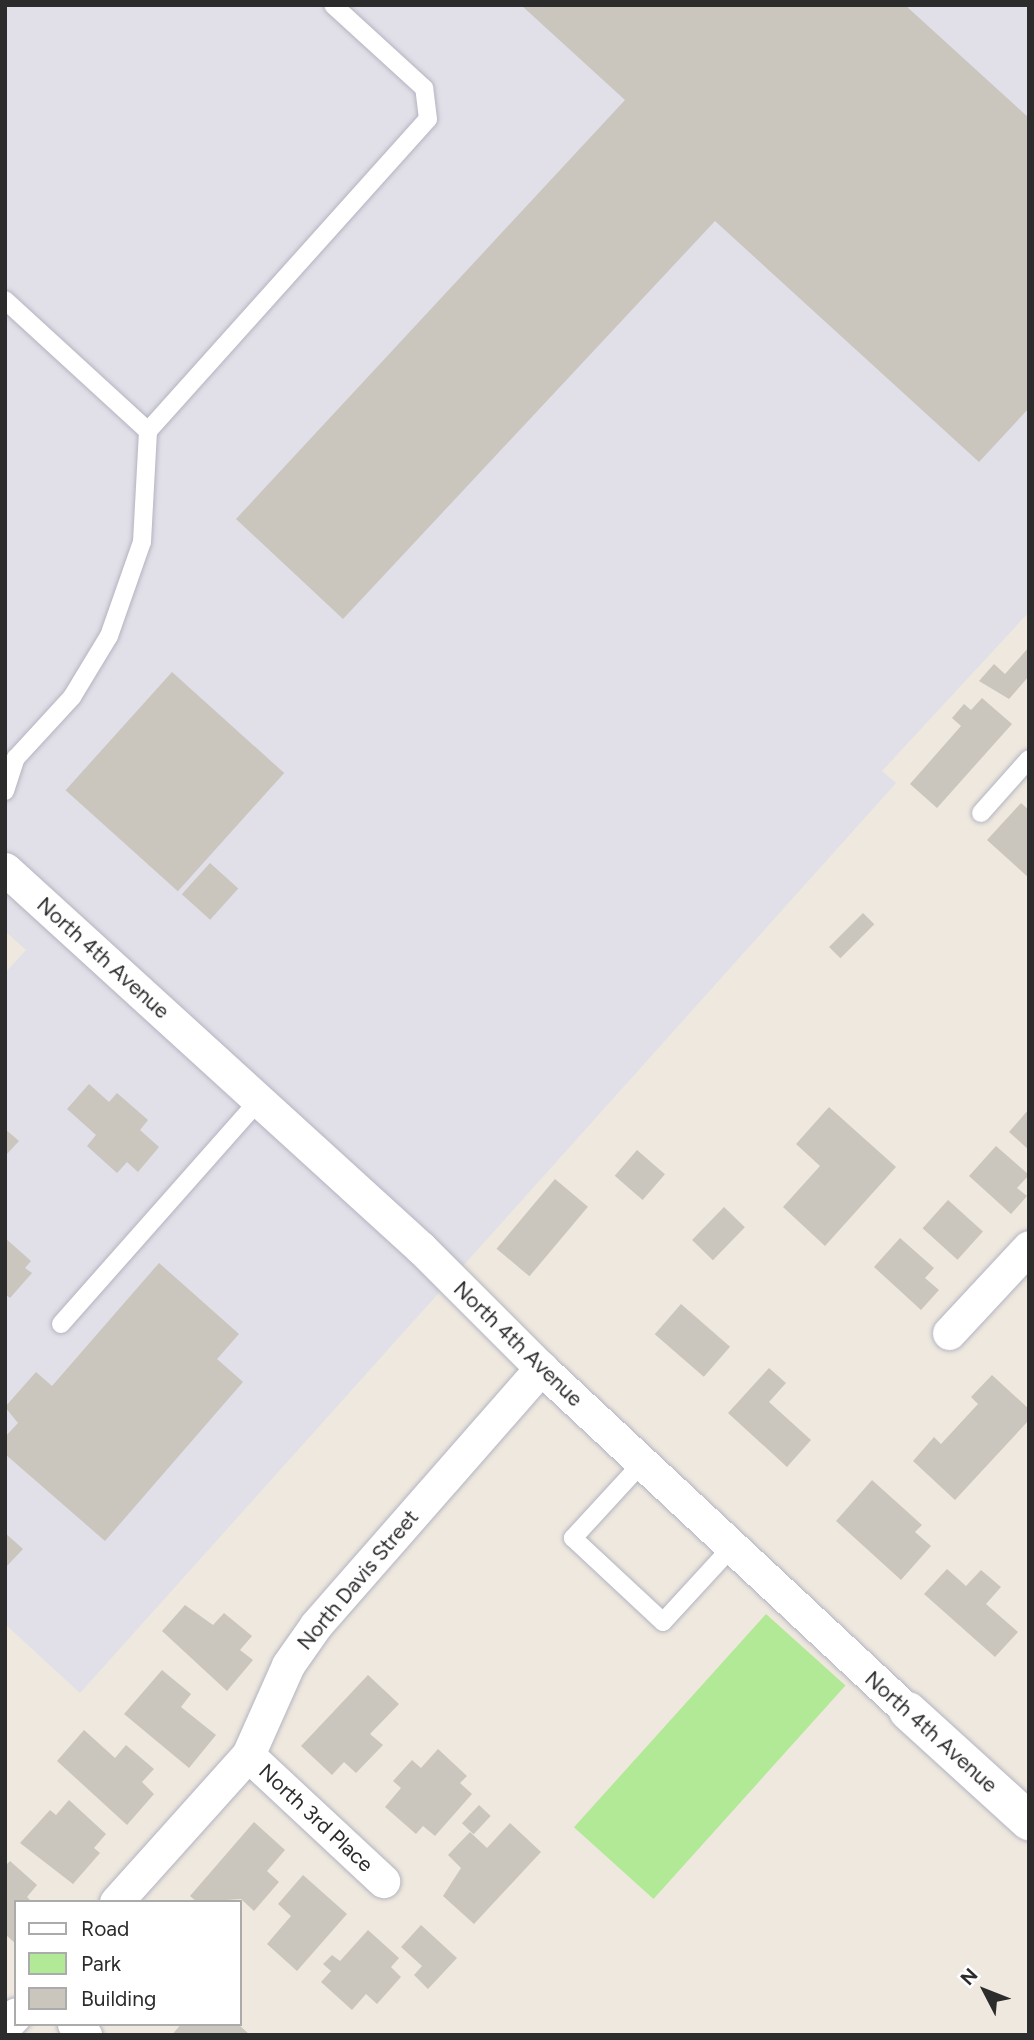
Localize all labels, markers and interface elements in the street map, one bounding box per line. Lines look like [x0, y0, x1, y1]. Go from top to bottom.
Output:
street label: North 4th Avenue [32, 892, 174, 1024]
street label: North 4th Avenue [448, 1276, 588, 1412]
street label: North Davis Street [292, 1505, 424, 1655]
street label: North 4th Avenue [860, 1666, 1002, 1798]
street label: North 3rd Place [254, 1759, 378, 1877]
legend [14, 1900, 242, 2026]
text: Road [81, 1916, 129, 1941]
text: Park [81, 1951, 121, 1976]
north arrow [950, 1956, 1020, 2026]
text: N [956, 1963, 982, 1990]
text: Building [81, 1986, 156, 2011]

